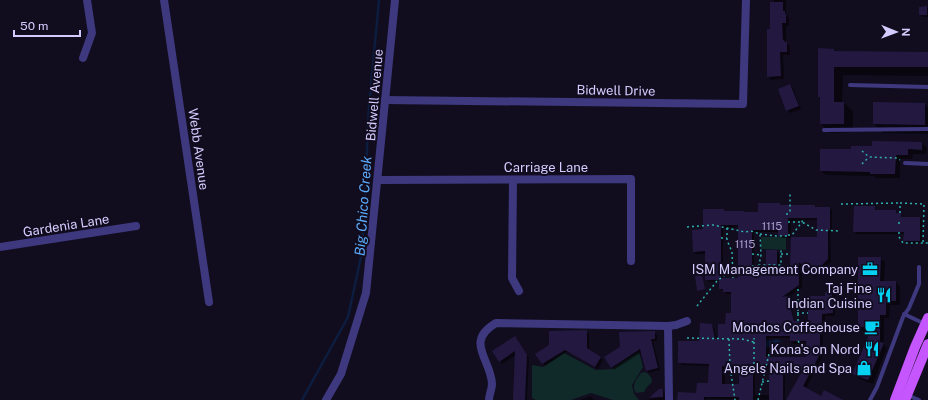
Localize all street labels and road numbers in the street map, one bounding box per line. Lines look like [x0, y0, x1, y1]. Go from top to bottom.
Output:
street label: Bidwell Avenue [363, 48, 386, 142]
street label: Bidwell Drive [576, 82, 656, 99]
street label: Webb Avenue [185, 107, 212, 191]
street label: Carriage Lane [504, 160, 588, 175]
street label: Gardenia Lane [22, 211, 110, 240]

